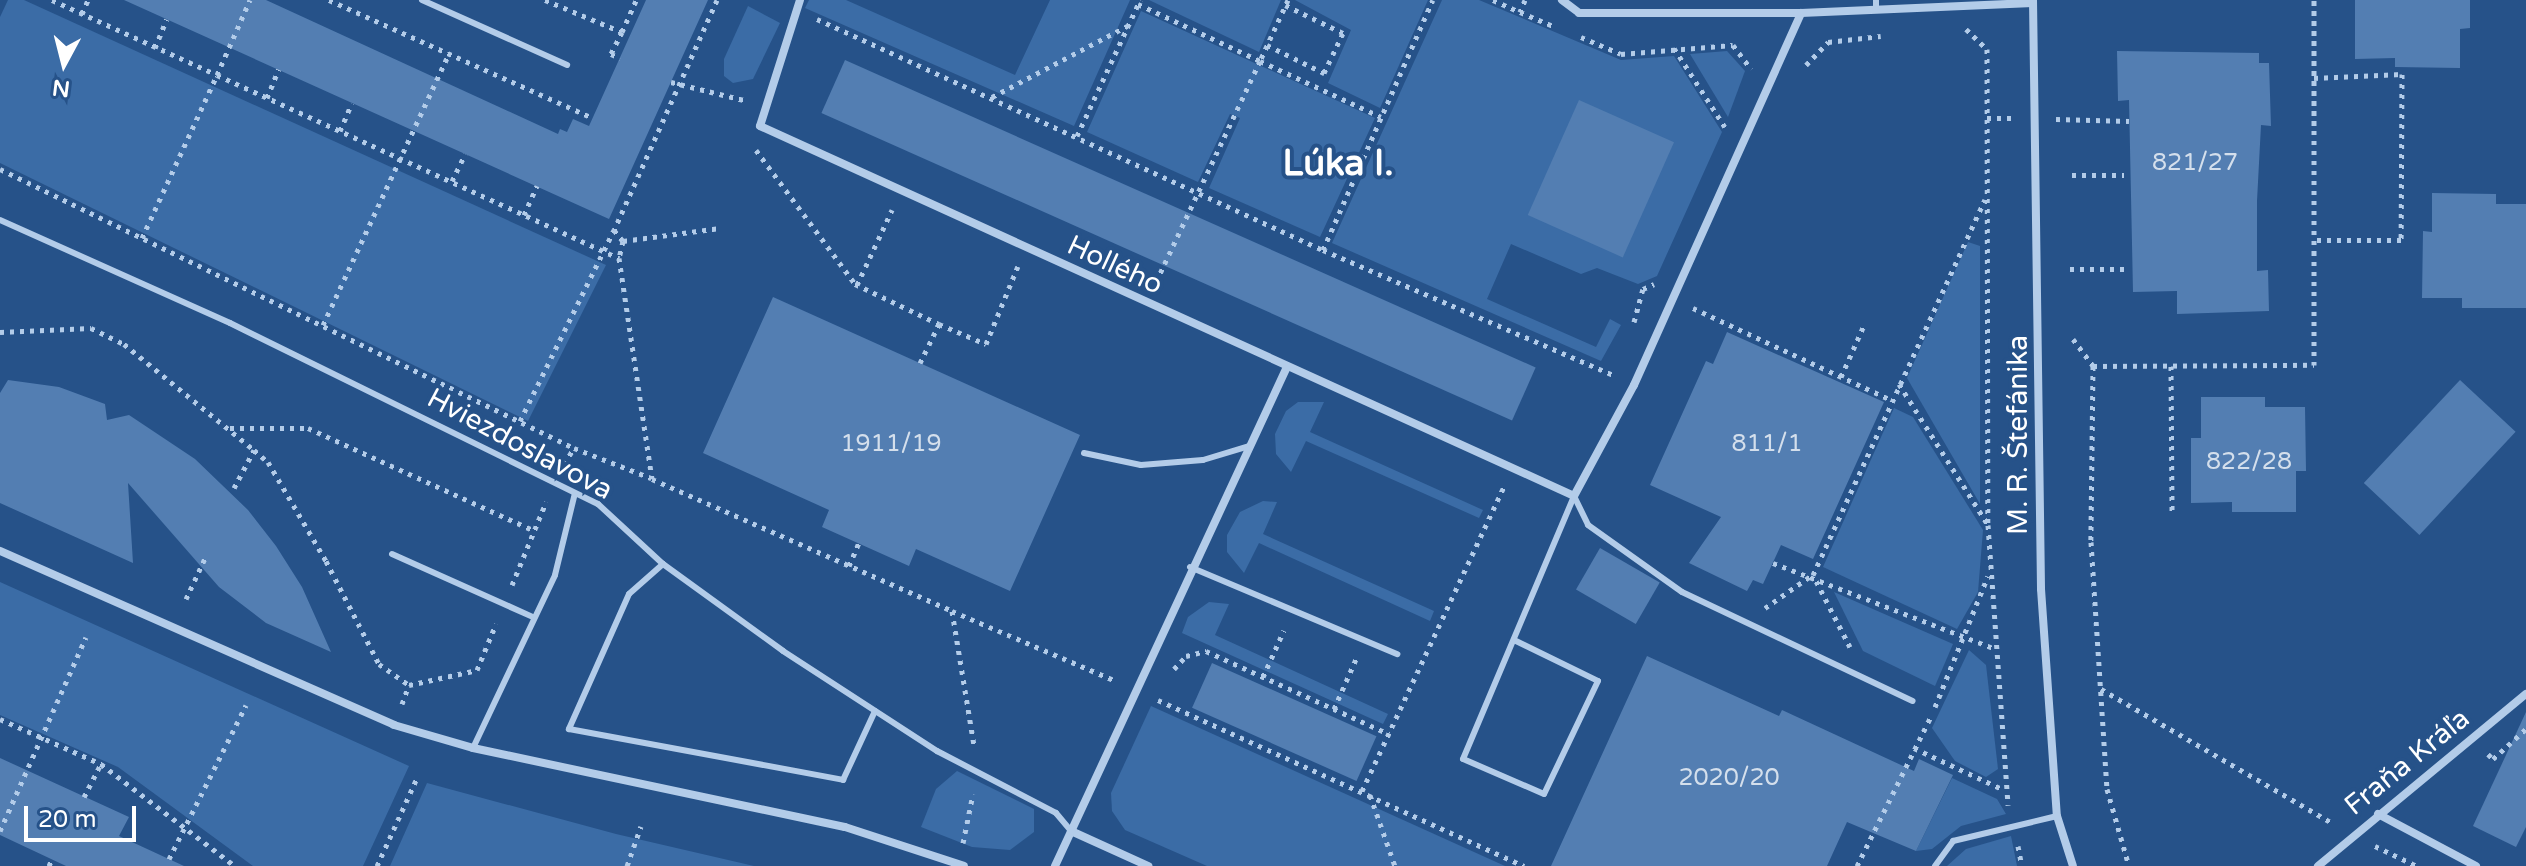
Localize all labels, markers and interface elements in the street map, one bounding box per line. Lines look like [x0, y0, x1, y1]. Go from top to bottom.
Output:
north arrow [24, 24, 104, 104]
text: N [51, 74, 71, 102]
district label: Lúka I. [1282, 142, 1394, 186]
house number: 821/27 [2152, 149, 2238, 177]
street label: Hollého [1062, 228, 1168, 302]
street label: M. R. Štefánika [2001, 335, 2035, 535]
street label: Hviezdoslavova [422, 381, 618, 507]
house number: 1911/19 [840, 430, 942, 458]
house number: 811/1 [1732, 430, 1802, 458]
house number: 822/28 [2206, 448, 2292, 476]
street label: Fraňa Kráľa [2338, 702, 2476, 822]
house number: 2020/20 [1678, 764, 1780, 792]
scale bar [28, 790, 140, 840]
text: 20 m [38, 805, 96, 834]

